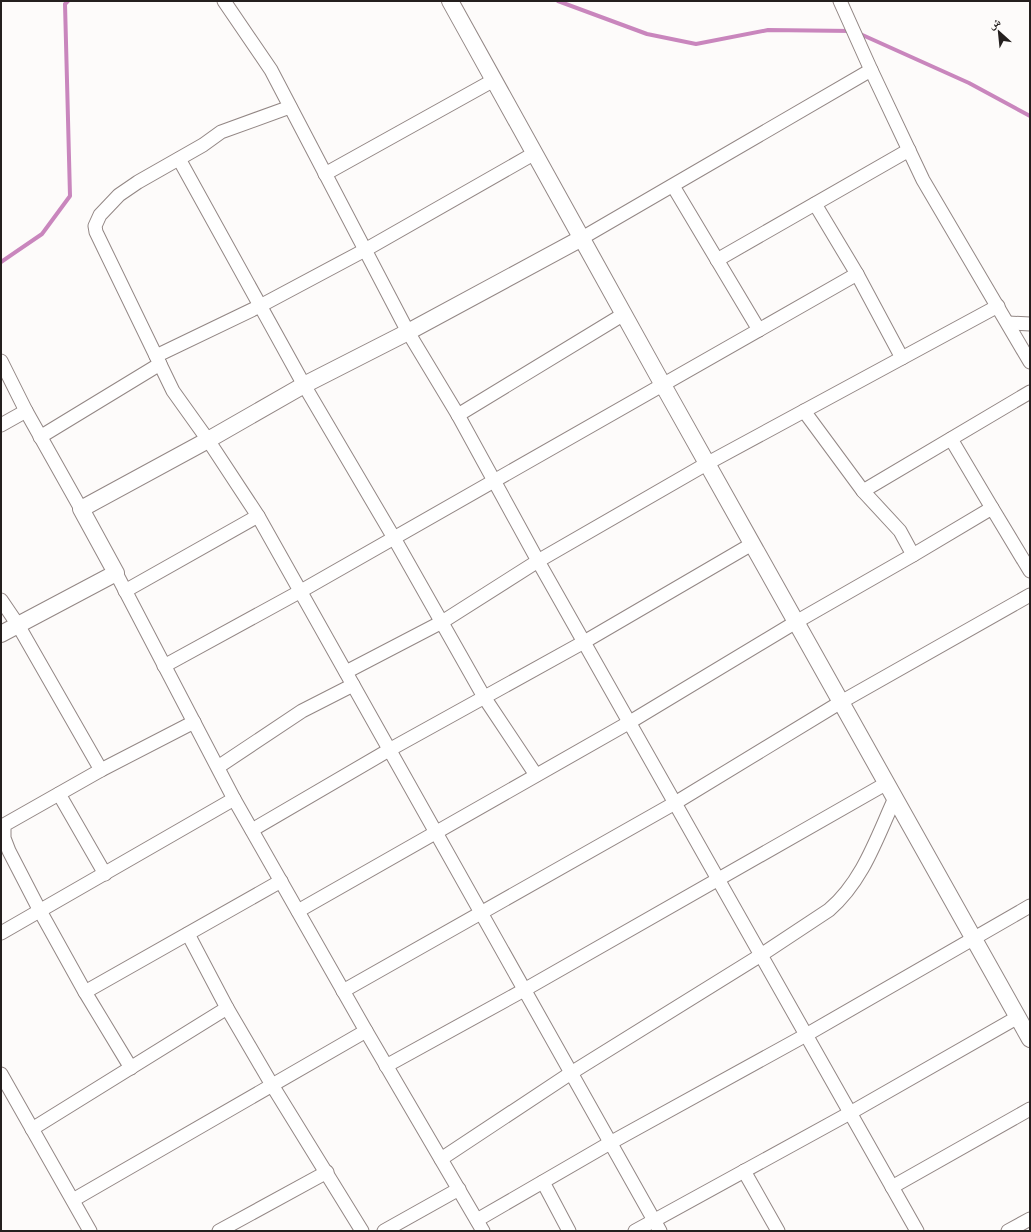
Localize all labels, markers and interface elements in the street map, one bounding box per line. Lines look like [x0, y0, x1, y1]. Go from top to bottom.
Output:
north arrow [979, 12, 1019, 52]
text: ش [986, 14, 1004, 33]

